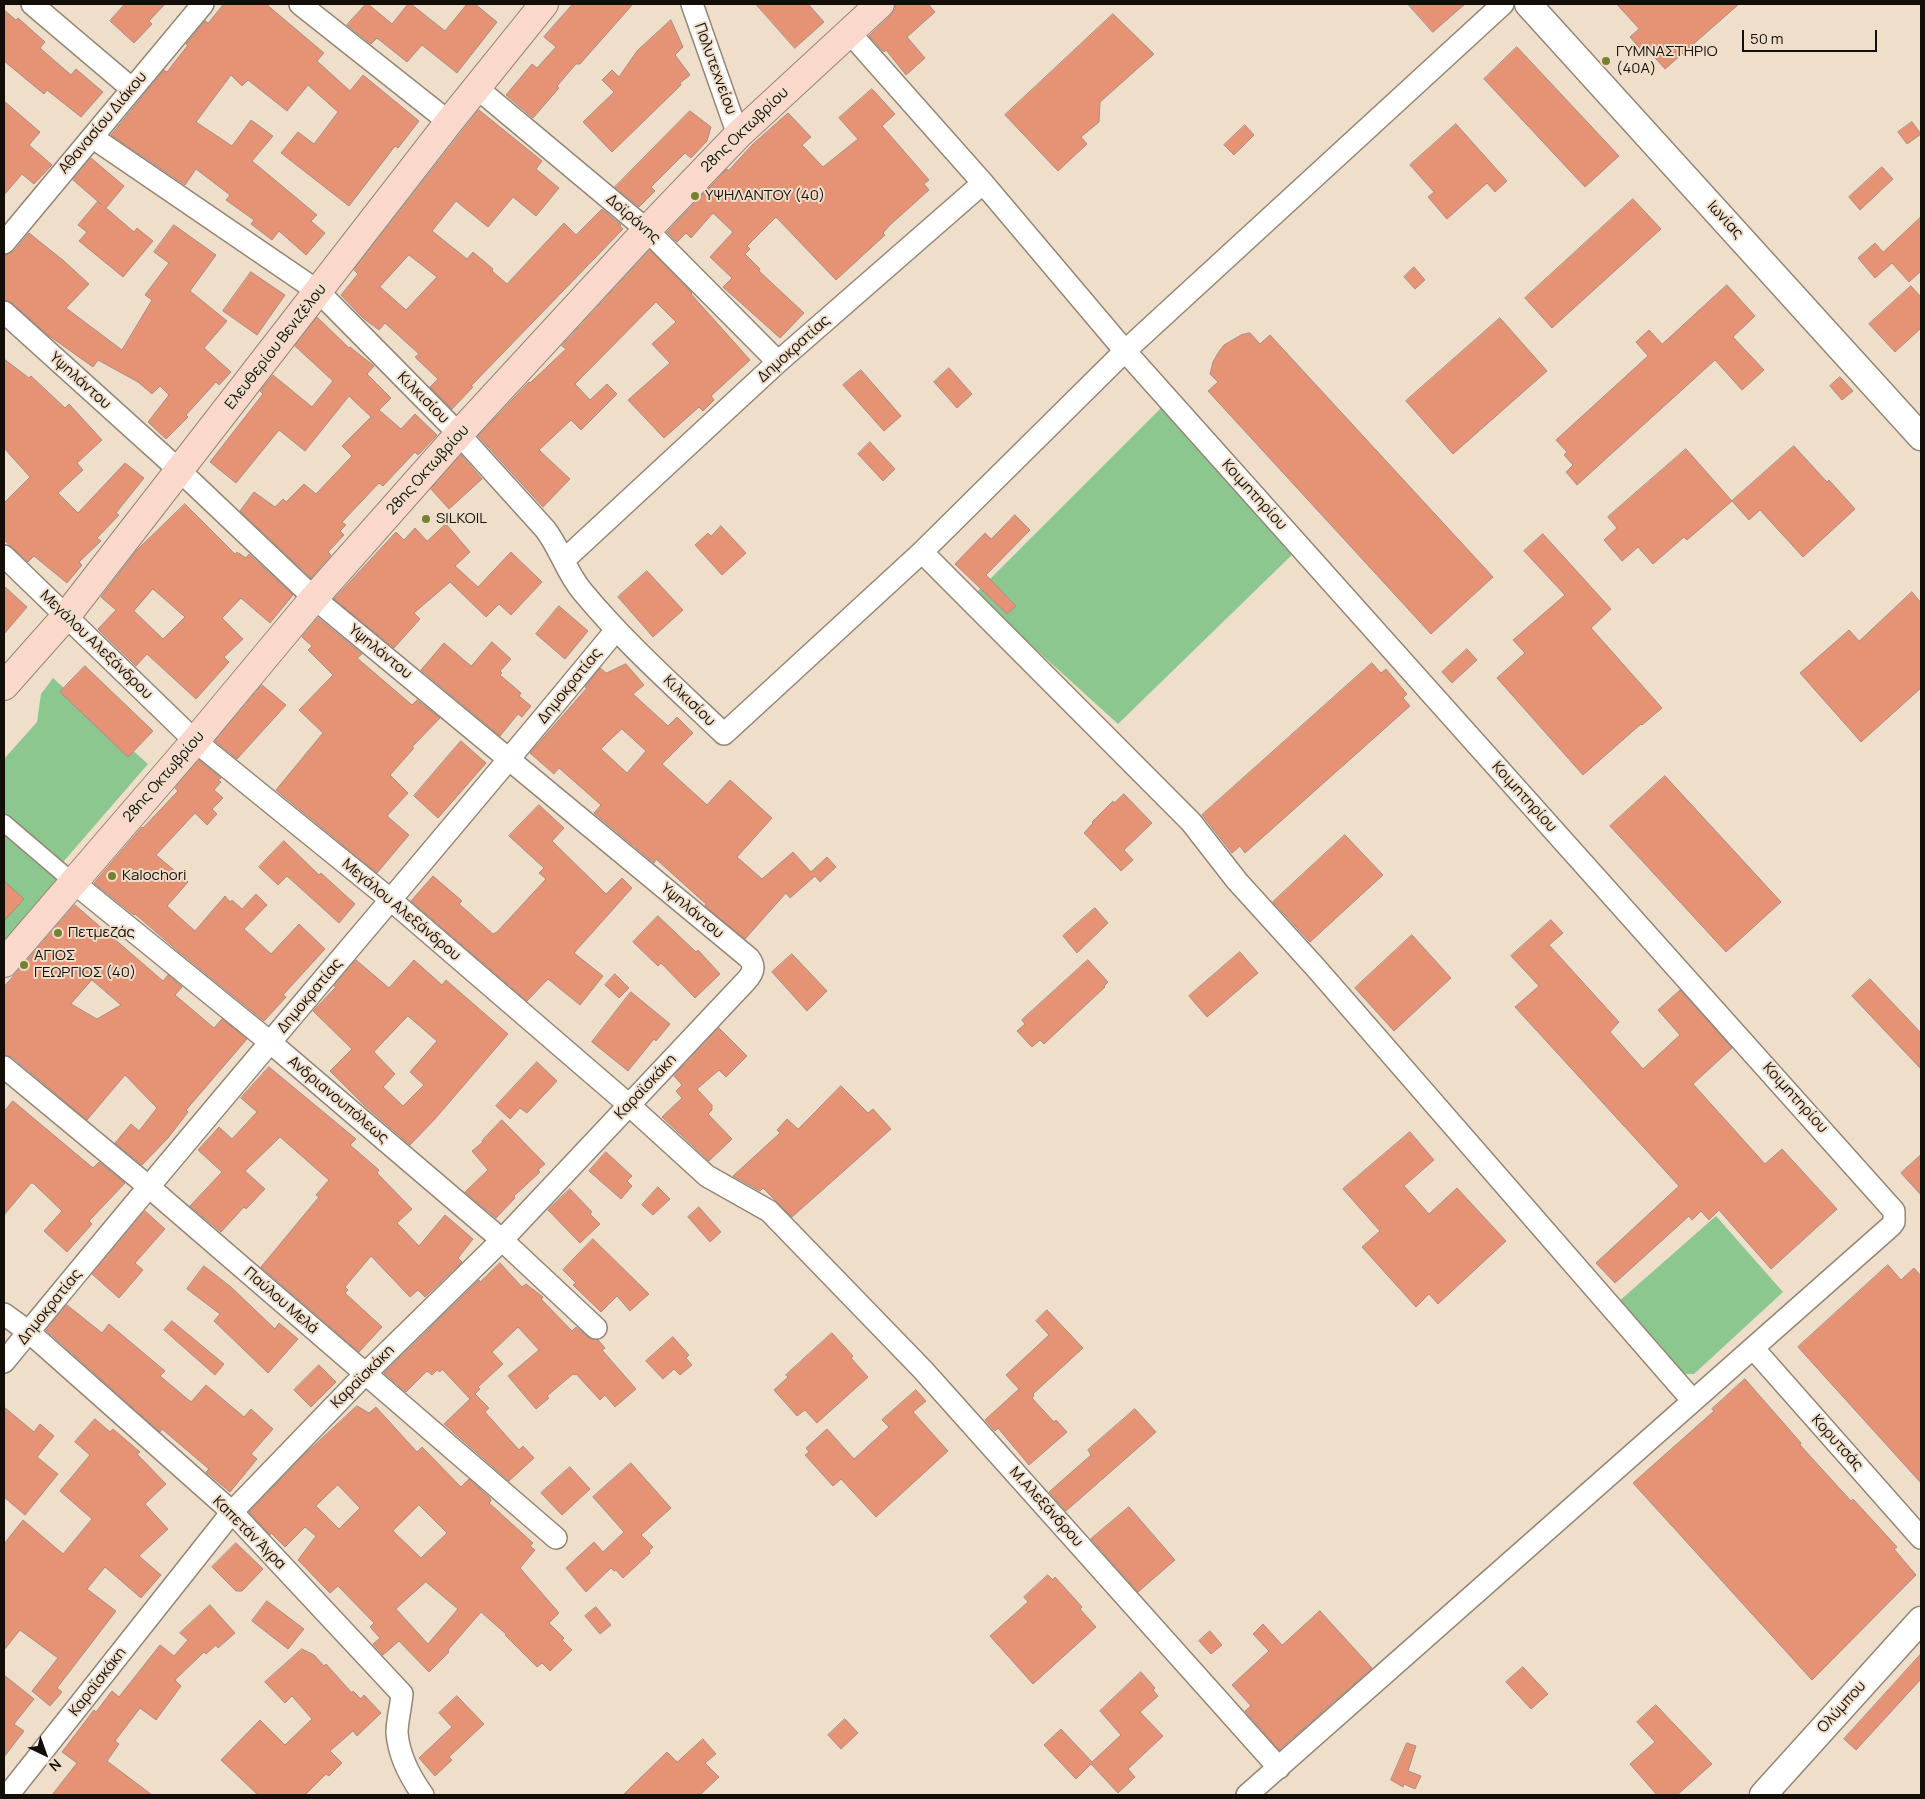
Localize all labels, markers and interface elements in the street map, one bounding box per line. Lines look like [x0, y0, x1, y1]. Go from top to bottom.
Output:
scale bar [1745, 20, 1880, 52]
street label: Πολυτεχνείου [690, 21, 740, 117]
text: 50 m [1750, 28, 1784, 49]
place label: ΓΥΜΝΑΣΤΗΡΙΟ (40Α) [1616, 43, 1717, 78]
marker: ΓΥΜΝΑΣΤΗΡΙΟ (40Α) [1600, 55, 1612, 67]
street label: Αθανασίου Διάκου [55, 68, 151, 178]
street label: 28ης Οκτωβρίου [697, 84, 793, 176]
place label: ΥΨΗΛΑΝΤΟΥ (40) [705, 187, 825, 205]
street label: Δοϊράνης [602, 190, 664, 248]
marker: ΥΨΗΛΑΝΤΟΥ (40) [689, 190, 701, 202]
street label: Ιωνίας [1703, 197, 1747, 243]
street label: Ελευθερίου Βενιζέλου [222, 281, 330, 413]
street label: Δημοκρατίας [754, 312, 834, 386]
street label: Υψηλάντου [46, 349, 114, 413]
street label: Κιλκισίου [393, 368, 453, 428]
street label: 28ης Οκτωβρίου [383, 421, 473, 519]
street label: Κοιμητηρίου [1218, 456, 1290, 534]
place label: SILKOIL [436, 510, 487, 528]
marker: SILKOIL [420, 513, 432, 525]
street label: Μεγάλου Αλεξάνδρου [36, 587, 156, 703]
street label: Υψηλάντου [345, 621, 415, 683]
street label: Δημοκρατίας [534, 645, 606, 727]
street label: Κιλκισίου [659, 672, 719, 730]
street label: 28ης Οκτωβρίου [120, 728, 208, 826]
street label: Κοιμητηρίου [1488, 758, 1560, 836]
street label: Μεγάλου Αλεξάνδρου [338, 855, 464, 965]
place label: Kalochori [122, 867, 187, 885]
marker: Kalochori [106, 870, 118, 882]
street label: Υψηλάντου [657, 880, 727, 942]
place label: Πετμεζάς [68, 924, 135, 942]
marker: Πετμεζάς [52, 927, 64, 939]
place label: ΑΓΙΟΣ ΓΕΩΡΓΙΟΣ (40) [34, 947, 136, 982]
street label: Δημοκρατίας [274, 955, 346, 1037]
marker: ΑΓΙΟΣ ΓΕΩΡΓΙΟΣ (40) [18, 959, 30, 971]
street label: Καραϊσκάκη [611, 1051, 681, 1123]
street label: Ανδριανουπόλεως [284, 1053, 392, 1147]
street label: Κοιμητηρίου [1759, 1059, 1831, 1137]
street label: Παύλου Μελά [240, 1264, 322, 1338]
street label: Δημοκρατίας [14, 1266, 86, 1348]
street label: Καραϊσκάκη [328, 1342, 398, 1412]
street label: Κορυτσάς [1807, 1411, 1867, 1475]
street label: Μ.Αλεξάνδρου [1005, 1463, 1087, 1551]
street label: Καπετάν Άγρα [209, 1493, 289, 1573]
street label: Καραϊσκάκη [66, 1644, 130, 1720]
street label: Ολύμπου [1814, 1677, 1870, 1737]
north arrow [20, 1729, 70, 1779]
text: N [45, 1755, 65, 1776]

